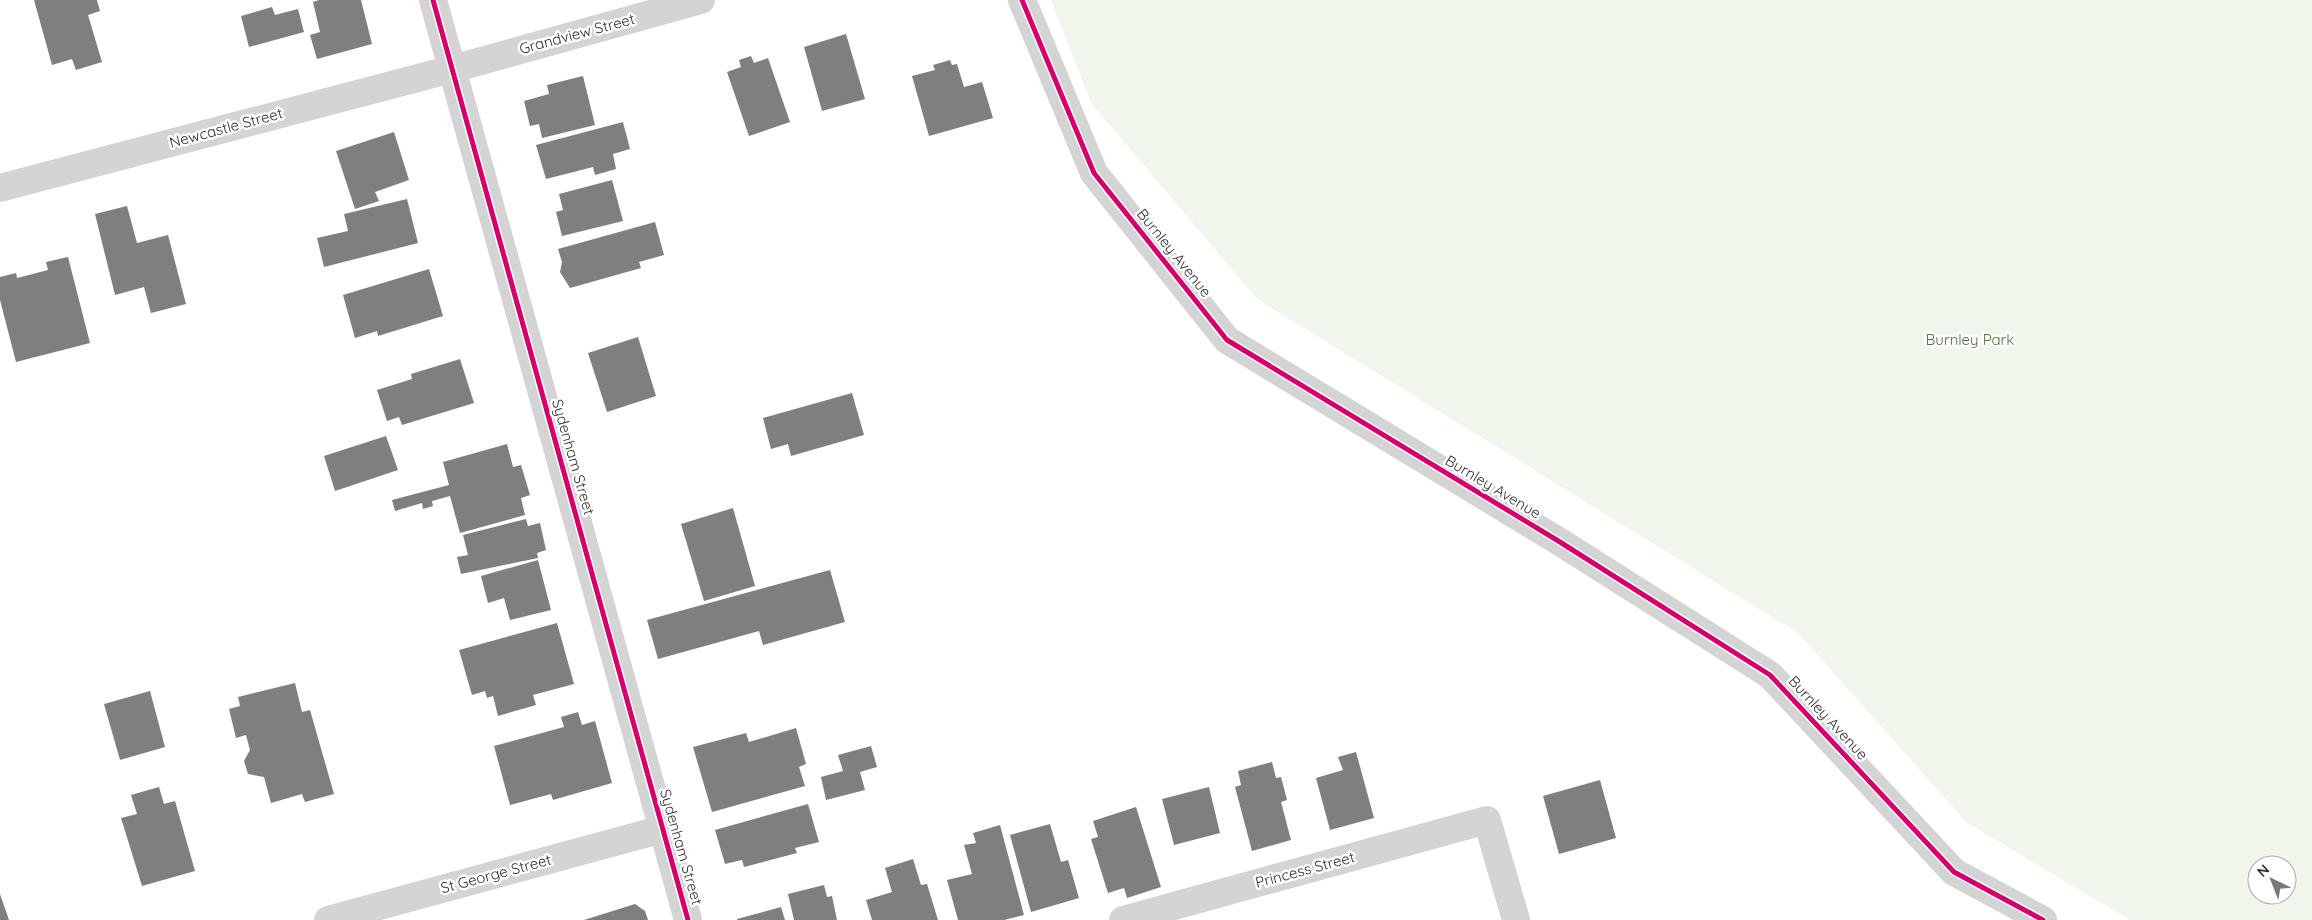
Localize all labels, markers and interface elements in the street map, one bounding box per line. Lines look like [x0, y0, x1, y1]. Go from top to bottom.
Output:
street label: Grandview Street [517, 9, 637, 58]
street label: Newcastle Street [167, 103, 285, 152]
street label: Burnley Avenue [1133, 205, 1216, 301]
park label: Burnley Park [1926, 330, 2014, 349]
street label: Sydenham Street [548, 397, 599, 517]
street label: Burnley Avenue [1442, 451, 1545, 523]
street label: Burnley Avenue [1784, 672, 1872, 764]
street label: Sydenham Street [656, 787, 707, 907]
street label: Princess Street [1253, 847, 1357, 892]
street label: St George Street [438, 850, 553, 897]
north arrow [2247, 855, 2297, 905]
text: N [2253, 860, 2273, 881]

